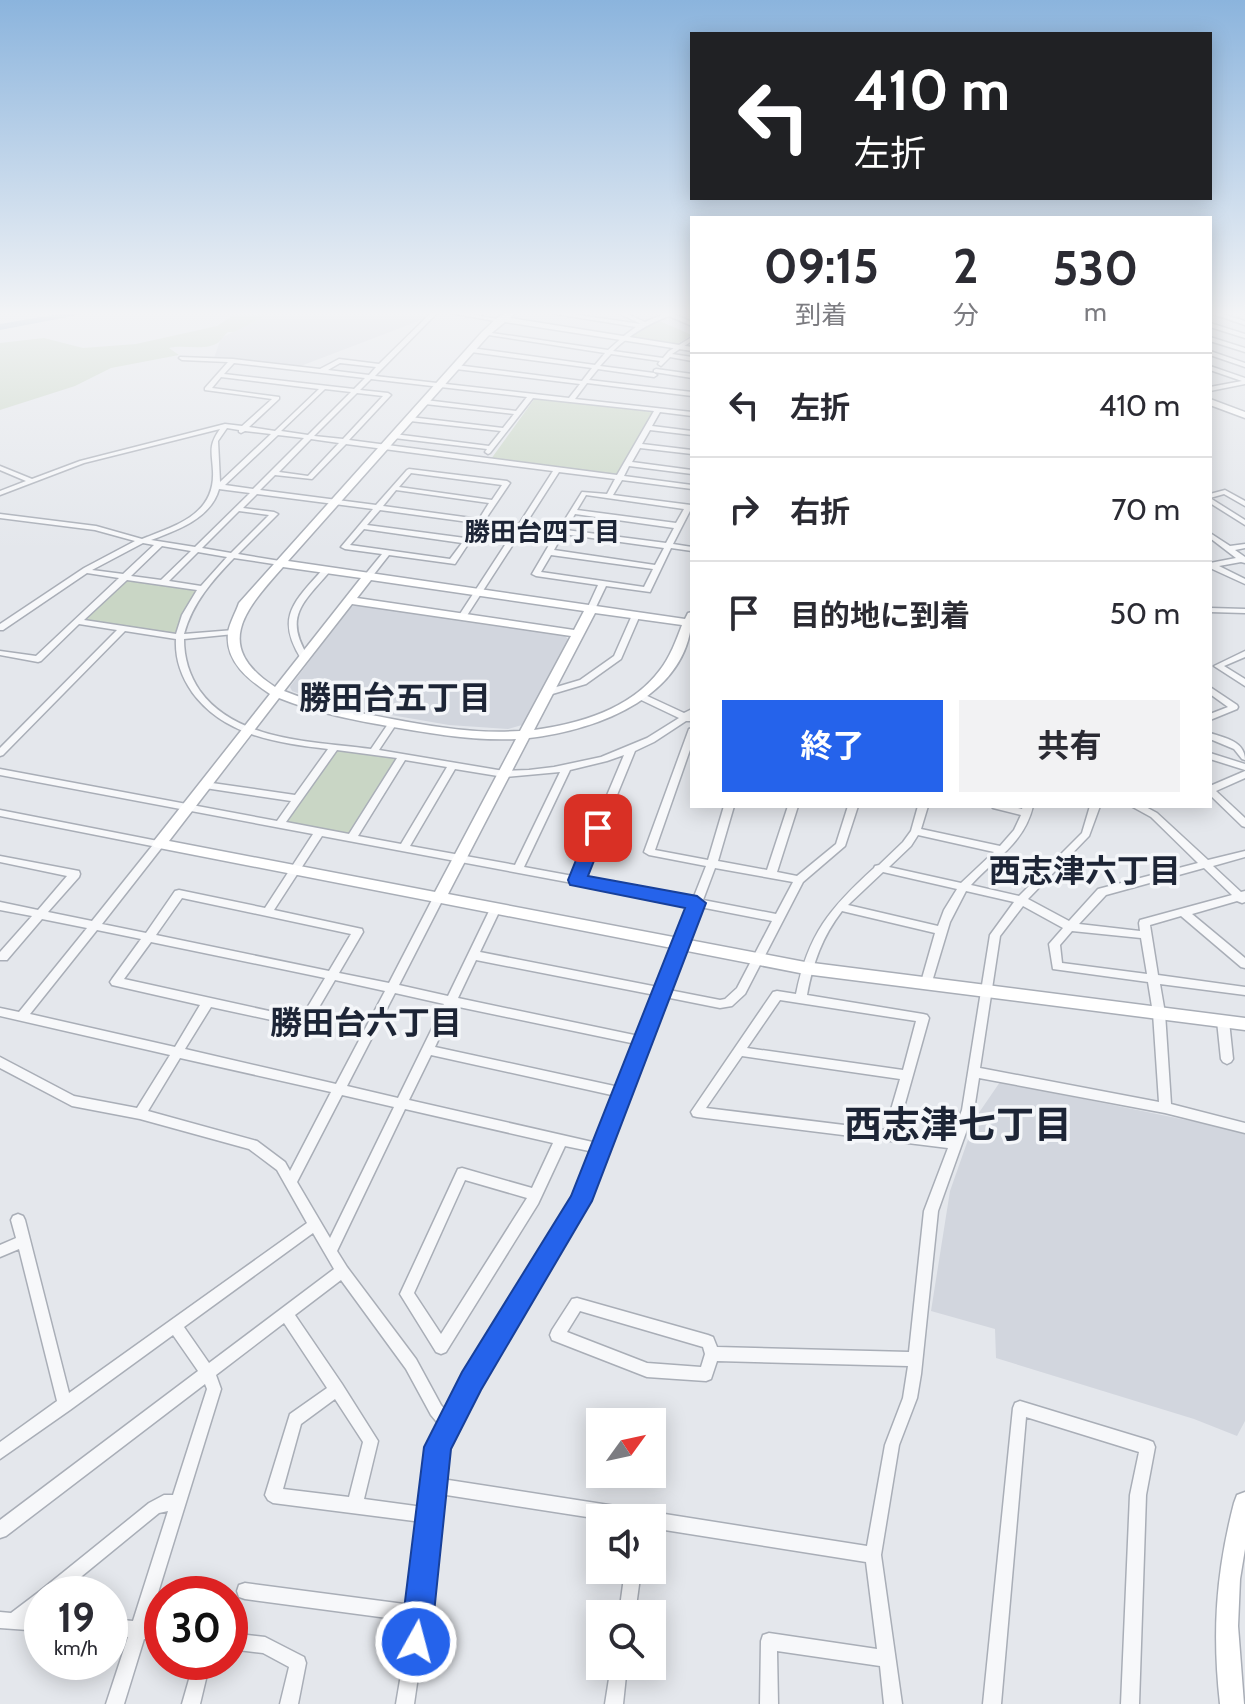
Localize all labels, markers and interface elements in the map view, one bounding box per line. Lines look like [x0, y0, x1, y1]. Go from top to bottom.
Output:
text: 410 m [854, 56, 1010, 124]
icon: left [722, 64, 826, 168]
text: 左折 [854, 131, 926, 175]
text: 09:15 [764, 237, 879, 295]
text: 2 [953, 237, 978, 295]
text: 530 [1053, 239, 1138, 297]
text: m [1084, 296, 1107, 328]
text: 到着 [795, 299, 847, 331]
text: 分 [953, 299, 979, 331]
icon: left [722, 383, 766, 427]
text: 410 m [1099, 387, 1180, 424]
text: 左折 [790, 389, 850, 426]
icon: right [722, 487, 766, 531]
text: 70 m [1111, 491, 1180, 528]
text: 右折 [790, 493, 850, 530]
district label: 勝田台四丁目 [464, 516, 620, 548]
icon: arrive [722, 591, 766, 635]
text: 50 m [1110, 595, 1180, 632]
text: 目的地に到着 [790, 597, 970, 634]
district label: 勝田台五丁目 [299, 678, 491, 717]
button: 終了 [722, 700, 943, 792]
button: 共有 [959, 700, 1180, 792]
pin [564, 794, 632, 862]
icon: arrive [576, 806, 620, 850]
district label: 西志津六丁目 [989, 851, 1181, 890]
district label: 勝田台六丁目 [270, 1003, 462, 1042]
district label: 西志津七丁目 [844, 1101, 1072, 1148]
north arrow [586, 1408, 666, 1488]
map controls [586, 1408, 666, 1680]
button: sound [586, 1504, 666, 1584]
speed limit sign: 30 [144, 1576, 248, 1680]
text: 19 [57, 1593, 95, 1642]
position arrow [374, 1600, 458, 1684]
button: search [586, 1600, 666, 1680]
text: km/h [54, 1636, 98, 1660]

